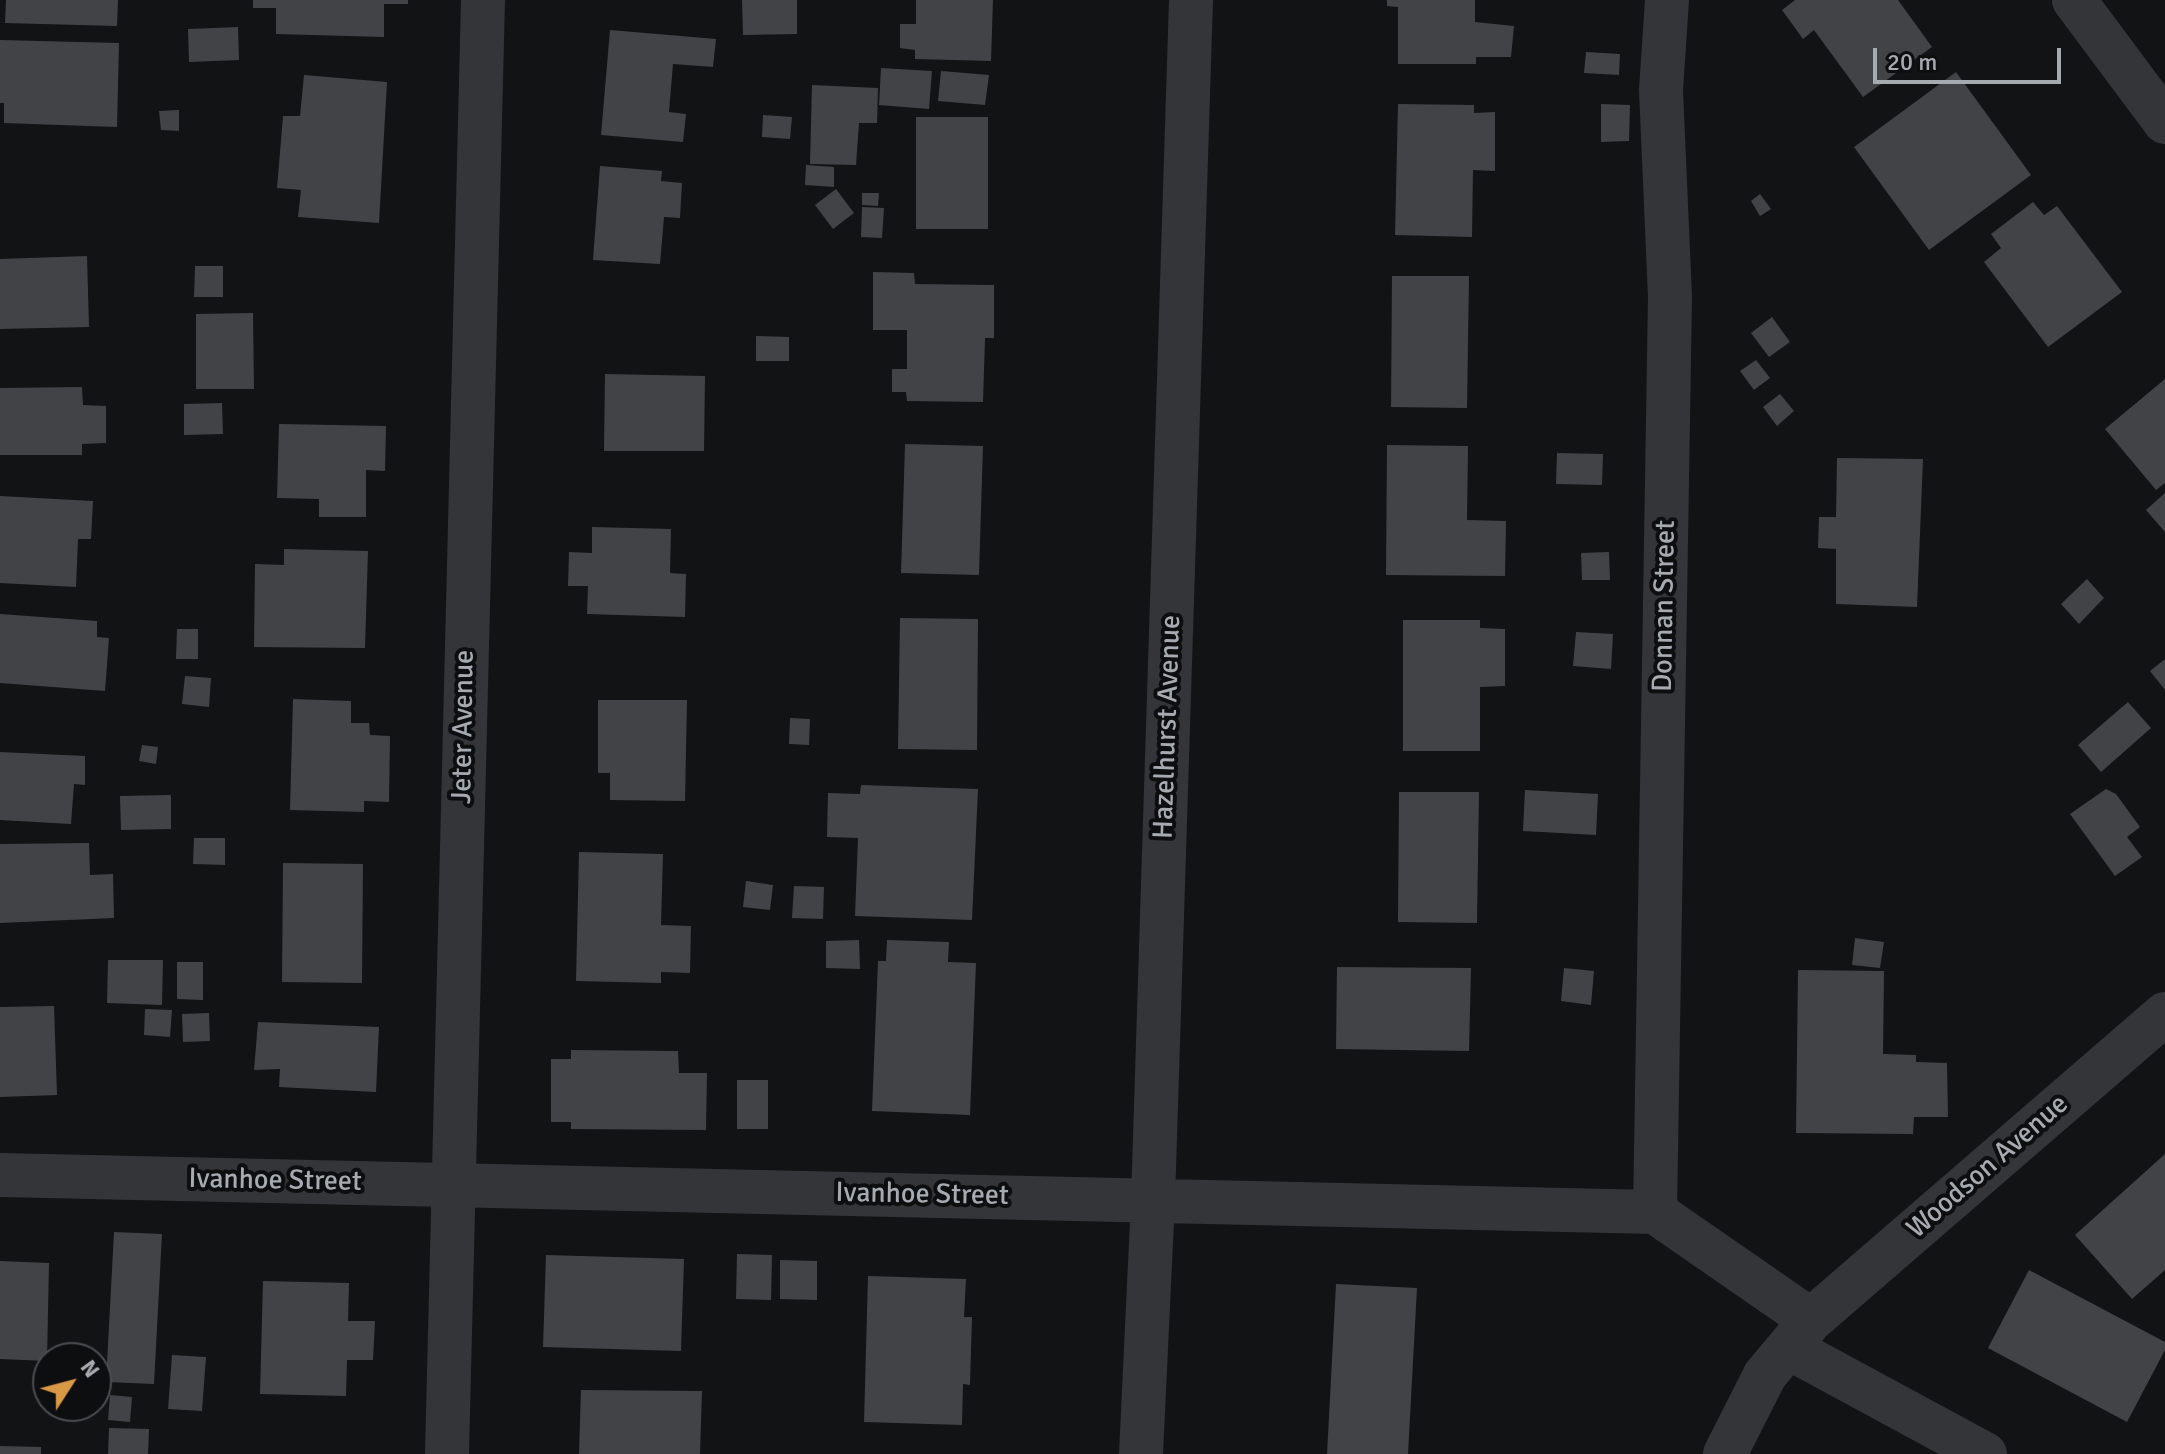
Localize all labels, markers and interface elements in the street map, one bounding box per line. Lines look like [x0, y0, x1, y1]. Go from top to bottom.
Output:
scale bar [1877, 32, 2065, 82]
text: 20 m [1887, 47, 1937, 77]
street label: Donnan Street [1647, 520, 1683, 692]
street label: Hazelhurst Avenue [1147, 614, 1189, 840]
street label: Jeter Avenue [446, 650, 482, 804]
street label: Woodson Avenue [1901, 1088, 2075, 1246]
street label: Ivanhoe Street [188, 1163, 362, 1199]
street label: Ivanhoe Street [835, 1177, 1009, 1213]
north arrow [32, 1342, 112, 1422]
text: N [75, 1355, 106, 1383]

